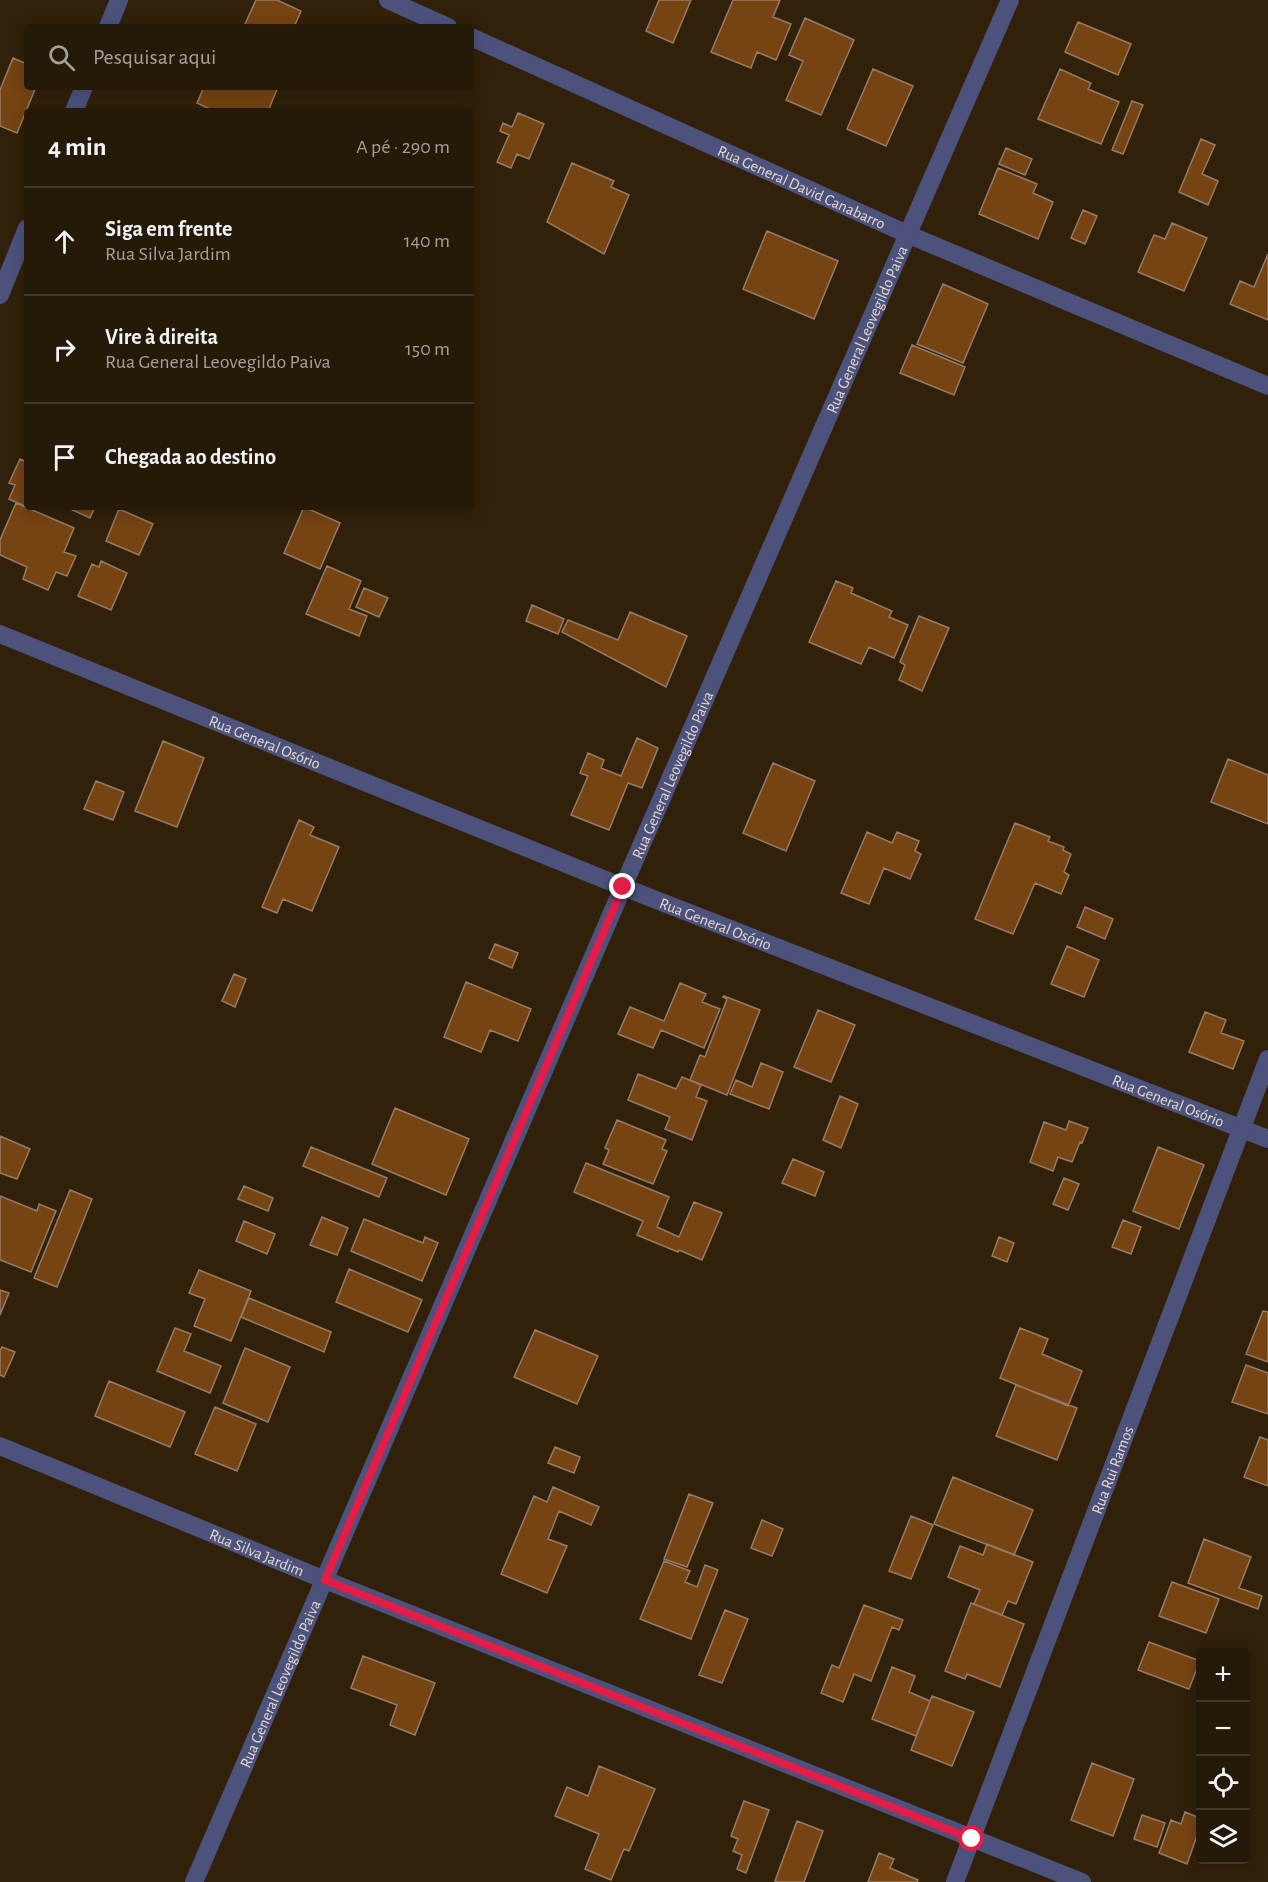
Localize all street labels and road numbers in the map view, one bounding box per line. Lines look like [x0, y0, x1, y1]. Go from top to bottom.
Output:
street label: Rua General David Canabarro [715, 143, 888, 232]
street label: Rua General Leovegildo Paiva [824, 244, 911, 416]
street label: Rua General Leovegildo Paiva [629, 689, 716, 861]
street label: Rua General Osório [207, 713, 323, 772]
street label: Rua General Osório [657, 895, 774, 953]
street label: Rua General Osório [1110, 1072, 1226, 1130]
street label: Rua Rui Ramos [1089, 1424, 1137, 1516]
street label: Rua Silva Jardim [207, 1526, 306, 1579]
street label: Rua General Leovegildo Paiva [237, 1598, 324, 1770]

